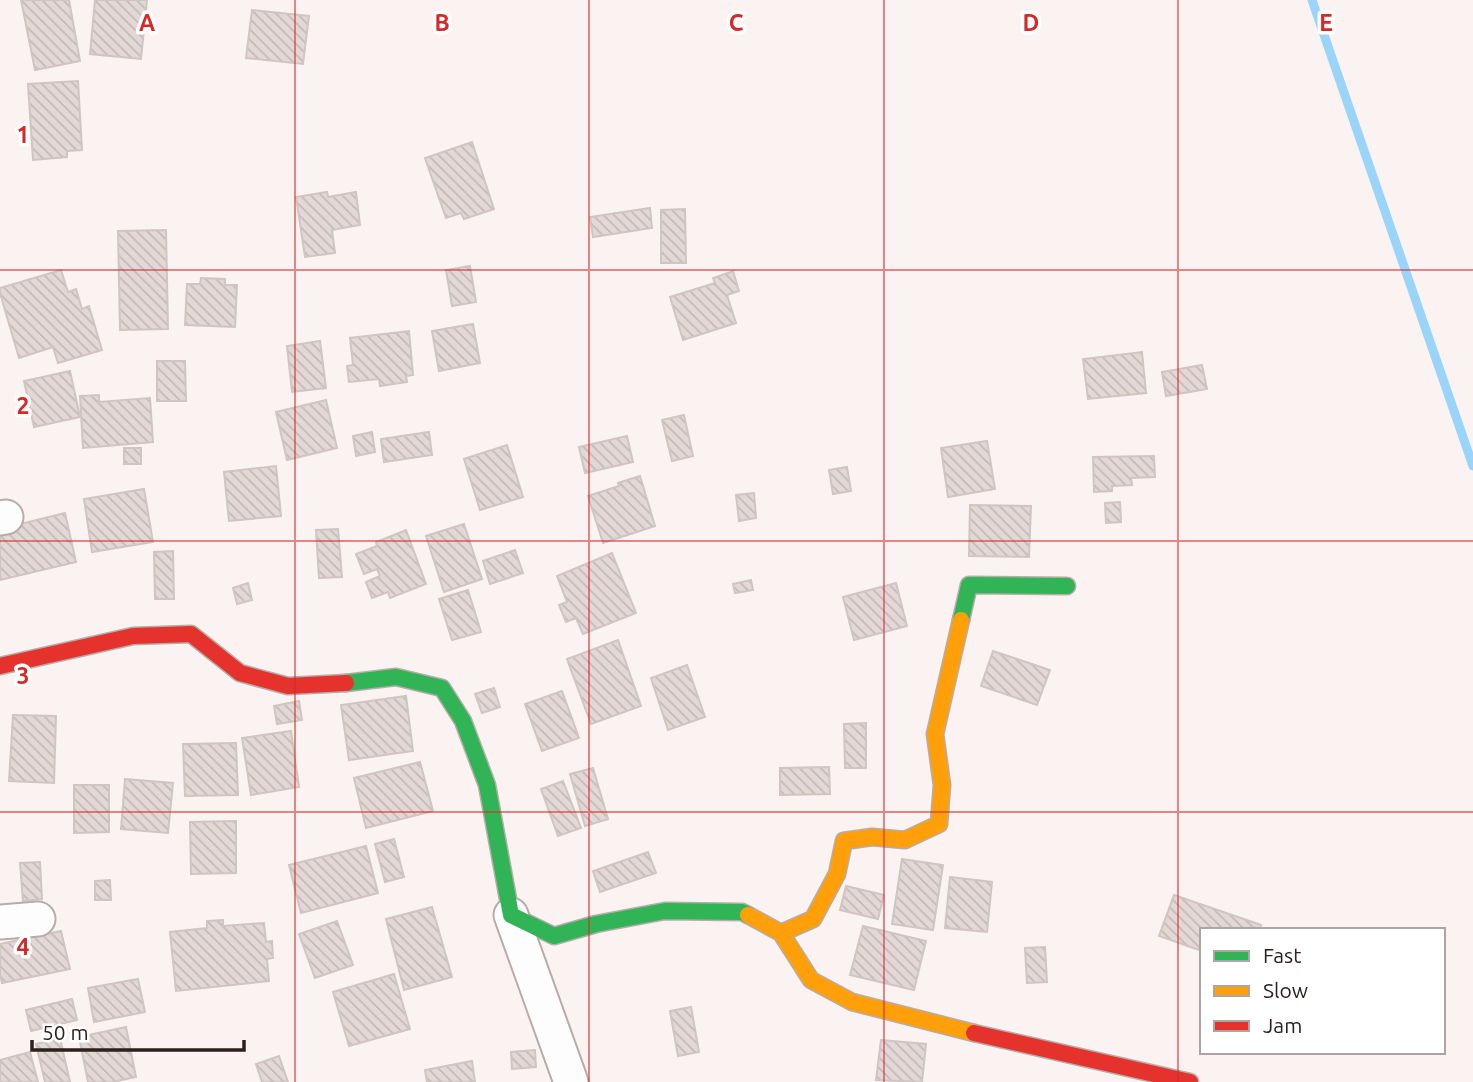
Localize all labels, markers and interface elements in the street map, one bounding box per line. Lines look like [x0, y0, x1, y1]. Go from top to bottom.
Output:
text: A [139, 10, 155, 35]
text: B [434, 10, 450, 35]
text: C [729, 10, 744, 35]
text: D [1023, 10, 1039, 35]
text: E [1319, 10, 1333, 35]
text: 1 [17, 122, 29, 147]
text: 2 [17, 393, 29, 418]
text: 3 [17, 663, 29, 688]
legend [1200, 928, 1445, 1054]
text: 4 [17, 934, 30, 959]
text: Fast [1263, 943, 1301, 967]
text: Slow [1263, 978, 1308, 1002]
scale bar [32, 1009, 243, 1052]
text: Jam [1263, 1013, 1302, 1037]
text: 50 m [42, 1020, 89, 1044]

